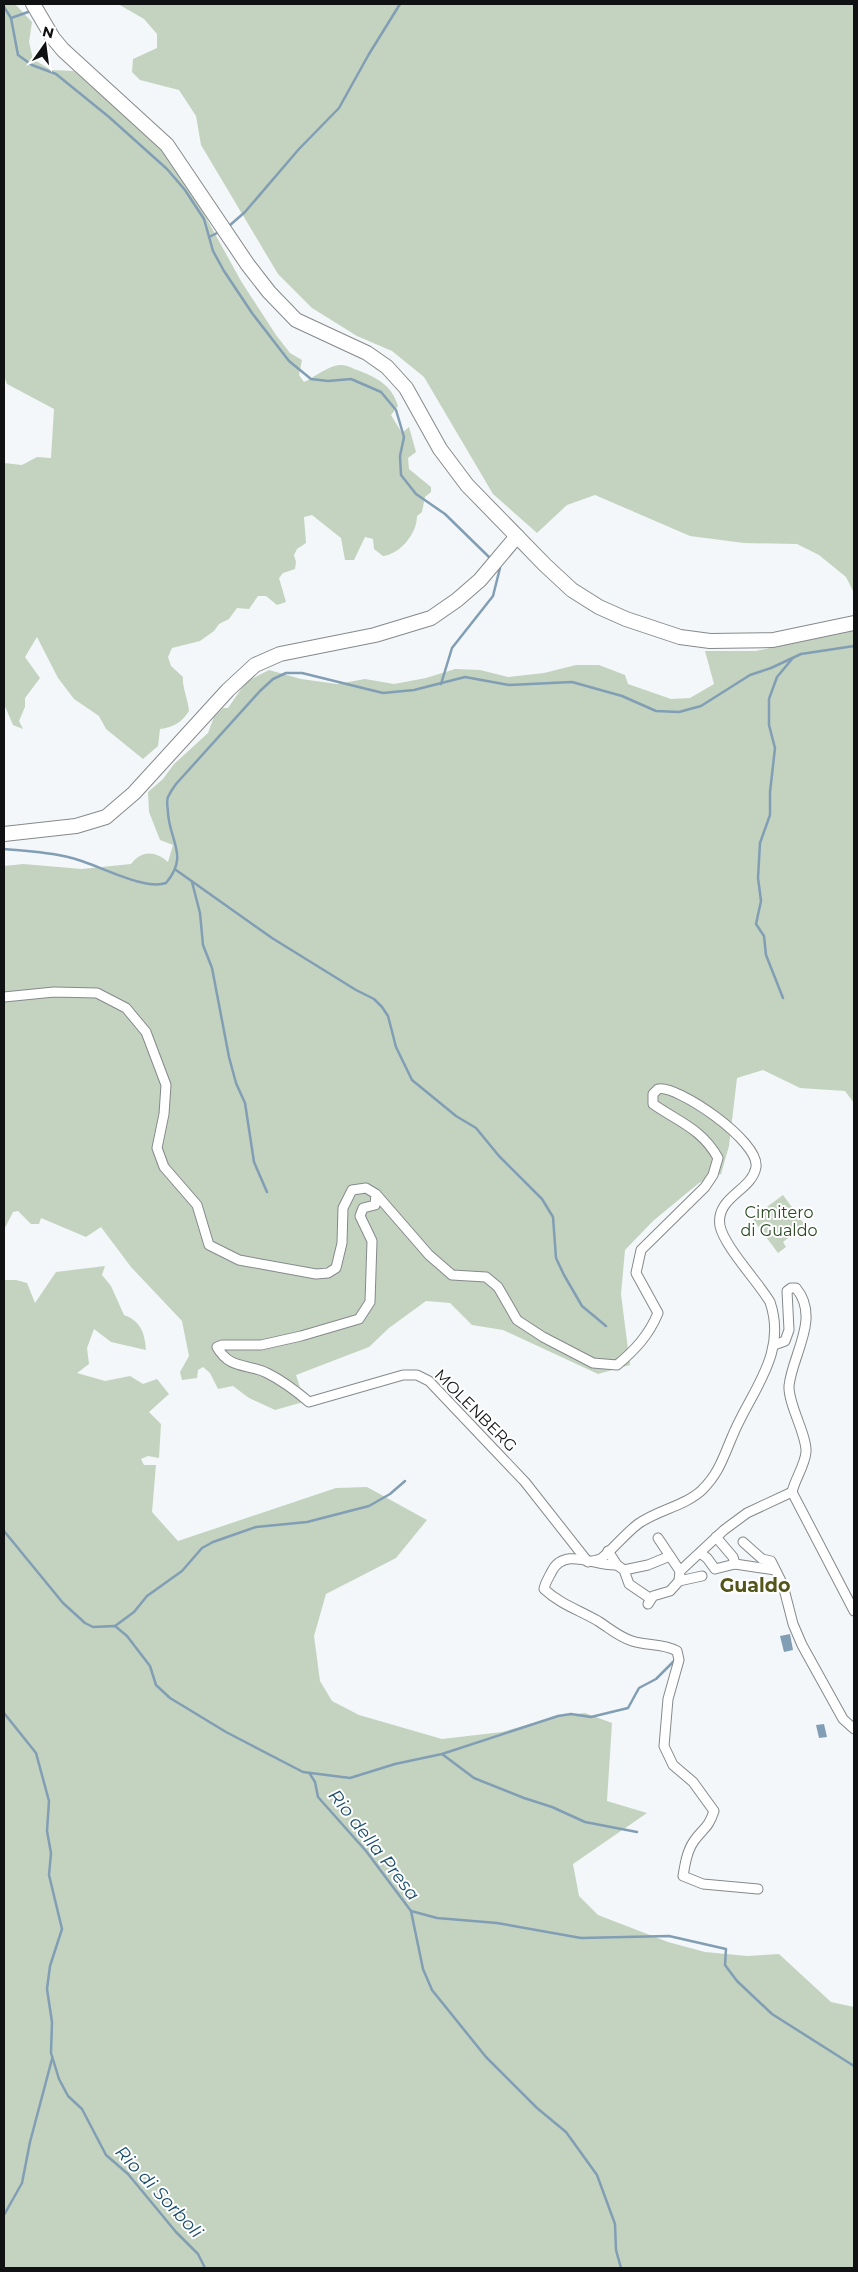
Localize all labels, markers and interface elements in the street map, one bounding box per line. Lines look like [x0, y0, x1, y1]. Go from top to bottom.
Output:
north arrow [20, 20, 70, 70]
text: N [40, 22, 56, 42]
park label: Cimitero di Gualdo [740, 1203, 818, 1240]
street label: MOLENBERG [431, 1365, 521, 1455]
district label: Gualdo [720, 1574, 790, 1597]
water label: Rio della Presa [324, 1785, 424, 1905]
water label: Rio di Sorboli [111, 2141, 207, 2243]

